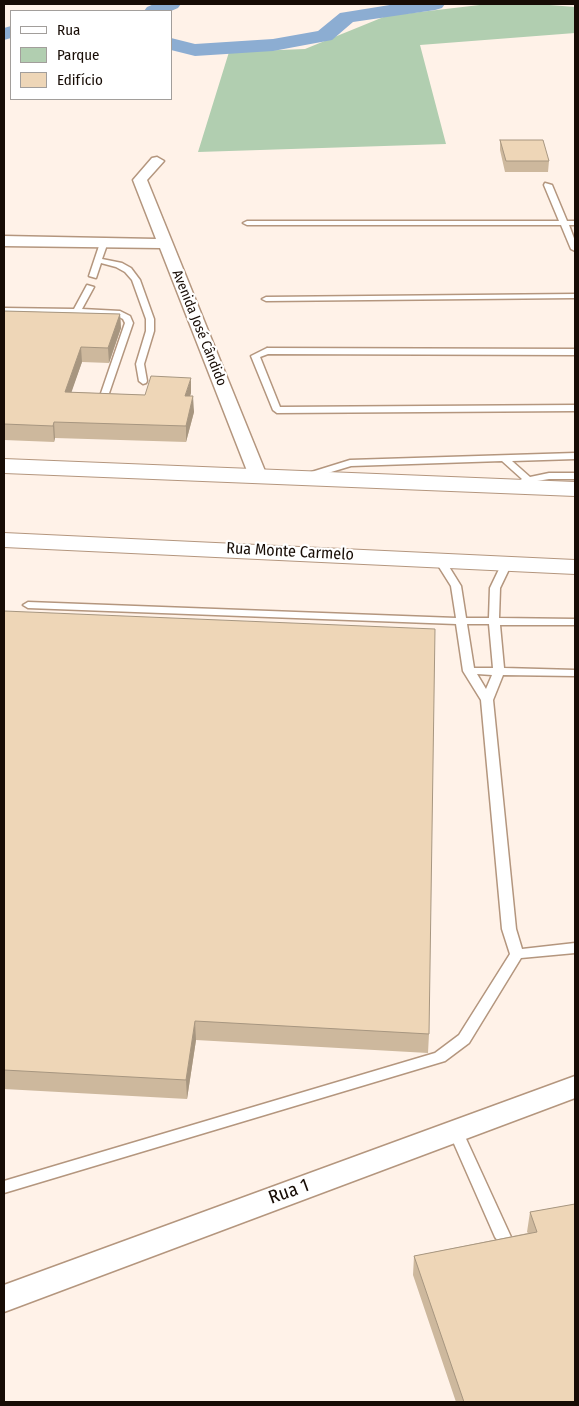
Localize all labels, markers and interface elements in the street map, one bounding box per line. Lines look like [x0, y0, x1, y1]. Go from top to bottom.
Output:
legend [10, 10, 172, 100]
text: Rua [57, 21, 80, 39]
text: Parque [57, 46, 100, 64]
text: Edifício [57, 71, 103, 89]
street label: Avenida José Cândido [168, 268, 230, 388]
street label: Rua Monte Carmelo [226, 539, 354, 565]
street label: Rua 1 [266, 1174, 312, 1210]

